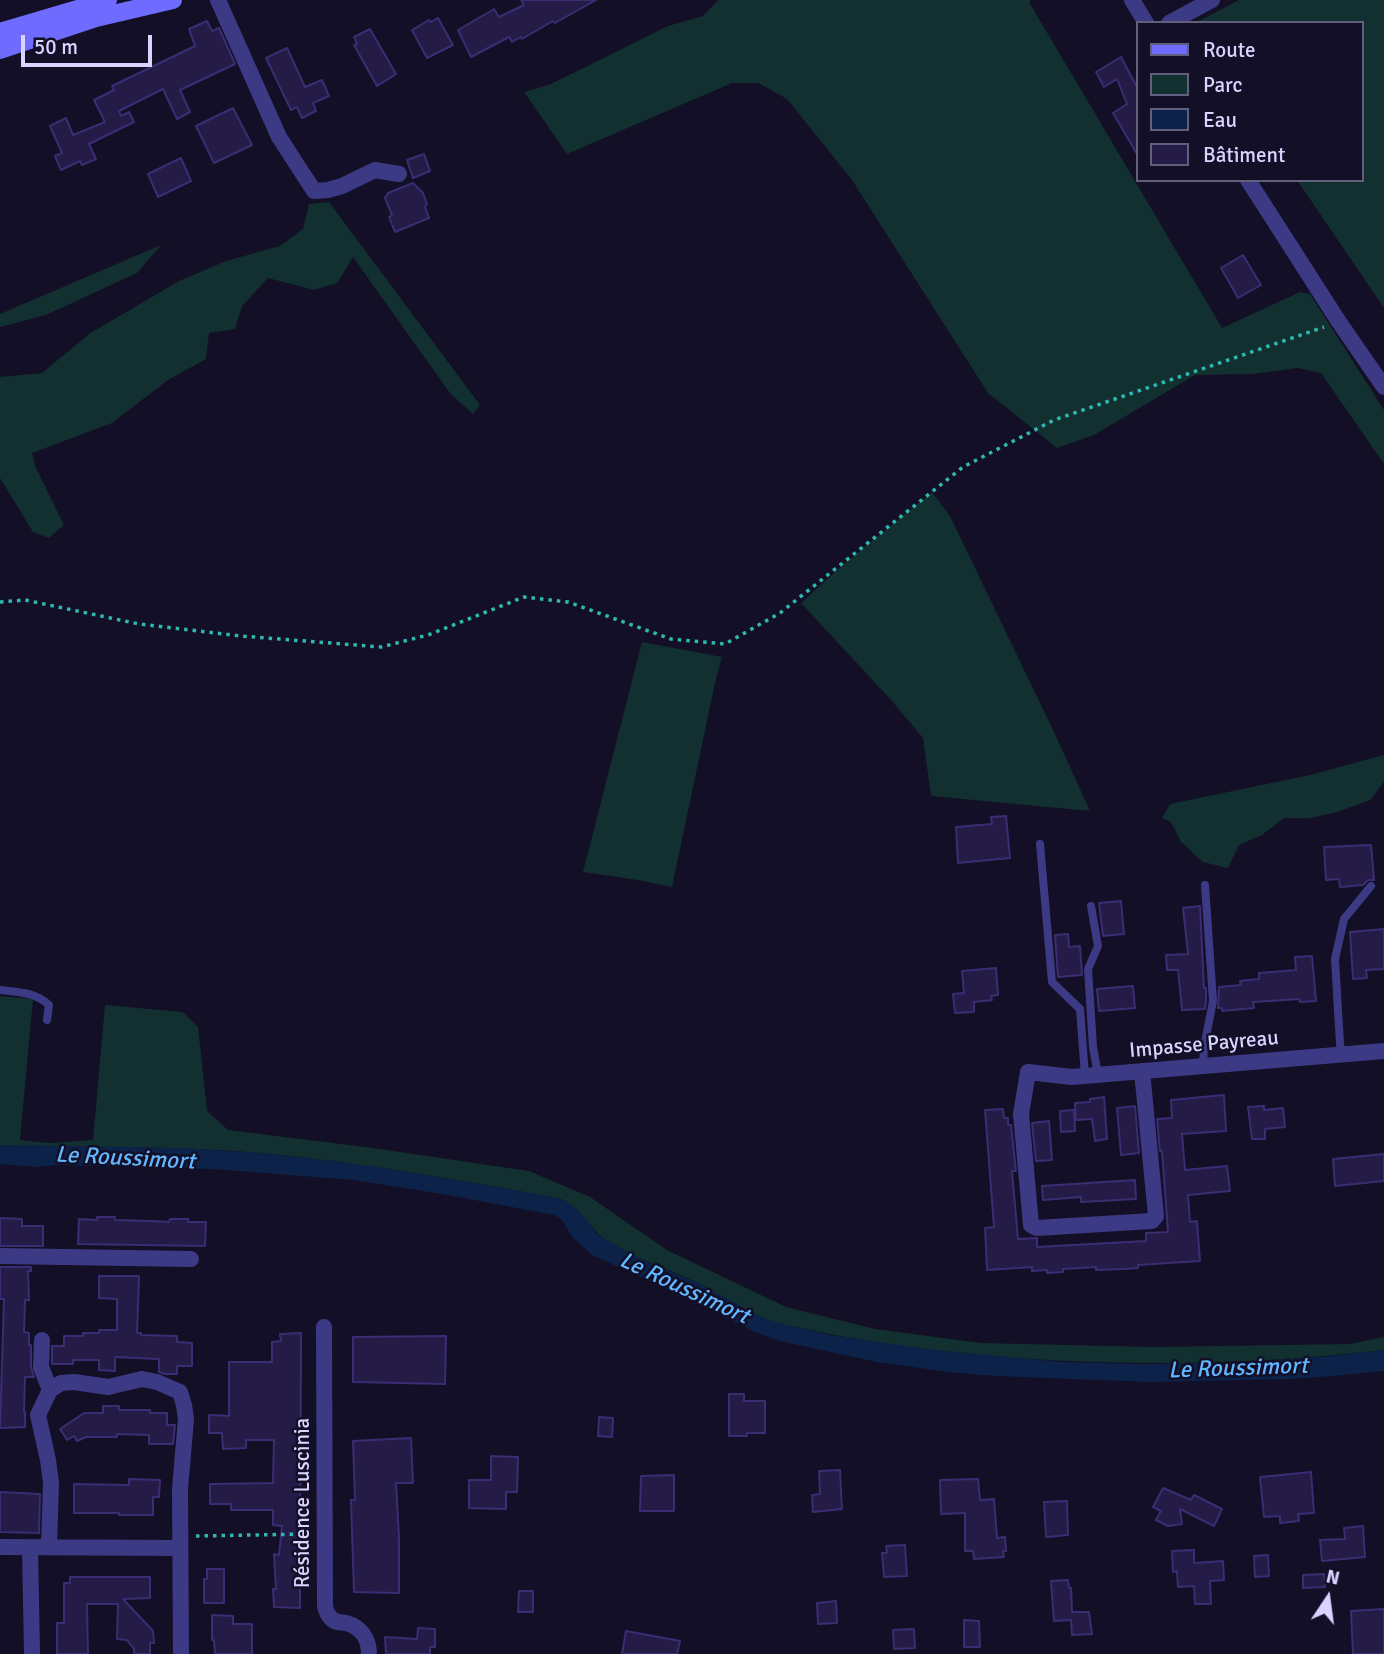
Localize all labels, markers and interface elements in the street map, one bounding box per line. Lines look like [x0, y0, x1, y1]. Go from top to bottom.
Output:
scale bar [24, 21, 156, 65]
legend [1136, 21, 1363, 182]
text: 50 m [34, 34, 78, 60]
text: Route [1203, 37, 1255, 63]
text: Parc [1203, 72, 1242, 98]
text: Eau [1203, 107, 1237, 133]
text: Bâtiment [1203, 142, 1285, 168]
street label: Impasse Payreau [1128, 1026, 1280, 1064]
water label: Le Roussimort [55, 1142, 195, 1176]
water label: Le Roussimort [615, 1247, 753, 1331]
water label: Le Roussimort [1168, 1353, 1308, 1385]
street label: Résidence Luscinia [290, 1418, 316, 1588]
north arrow [1293, 1563, 1363, 1633]
text: N [1324, 1564, 1342, 1591]

